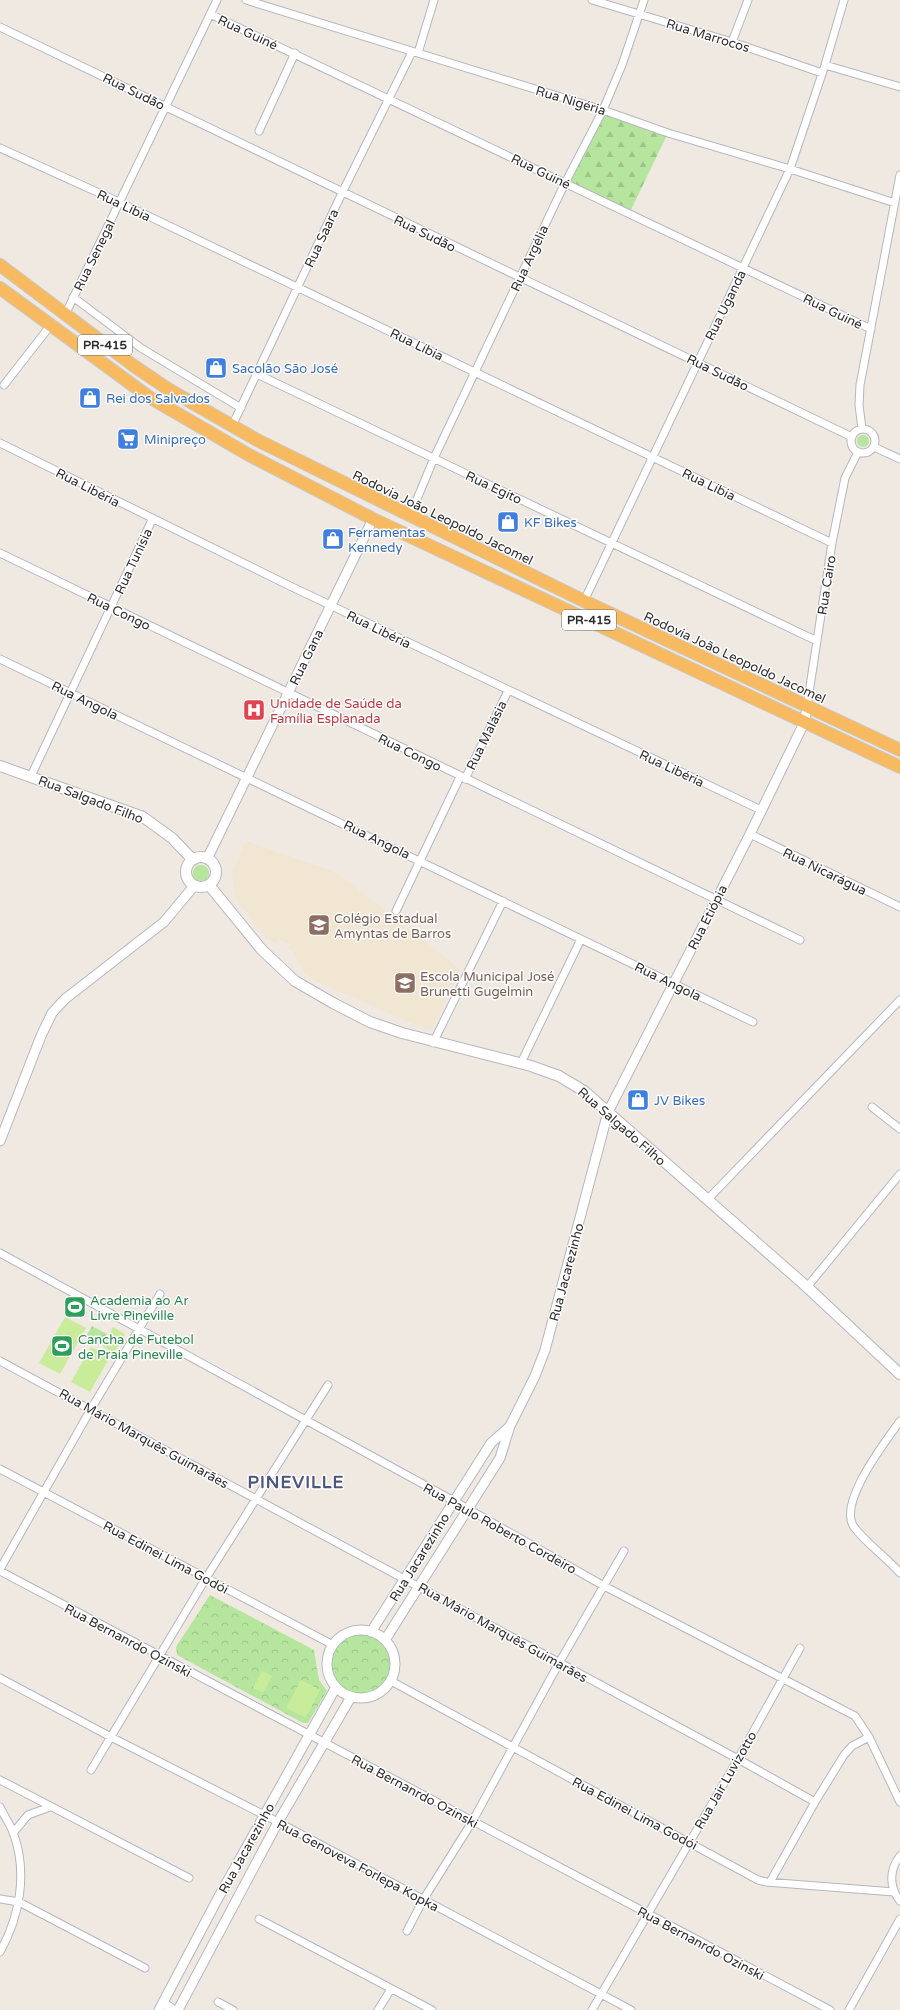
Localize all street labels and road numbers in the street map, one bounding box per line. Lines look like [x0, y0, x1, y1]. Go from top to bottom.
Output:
street label: Rua Guiné [215, 12, 280, 54]
street label: Rua Marrocos [664, 16, 751, 56]
street label: Rua Sudão [100, 70, 167, 114]
street label: Rua Nigéria [534, 83, 608, 119]
street label: Rua Guiné [508, 151, 573, 193]
street label: Rua Líbia [94, 187, 153, 225]
street label: Rua Saara [301, 207, 342, 270]
street label: Rua Sudão [391, 212, 458, 256]
street label: Rua Senegal [71, 217, 119, 294]
street label: Rua Argélia [508, 223, 552, 294]
street label: Rua Uganda [702, 268, 750, 343]
street label: Rua Guiné [800, 291, 865, 333]
street label: Rua Líbia [387, 325, 446, 365]
road number: PR-415 [78, 335, 132, 355]
street label: Rua Sudão [684, 351, 751, 395]
street label: Rua Libéria [53, 465, 122, 511]
street label: Rua Líbia [679, 465, 738, 505]
street label: Rodovia João Leopoldo Jacomel [350, 467, 535, 569]
street label: Rua Egito [463, 468, 524, 508]
street label: Rua Tunísia [112, 526, 156, 597]
street label: Rua Cairo [814, 554, 840, 616]
street label: Rua Congo [84, 590, 153, 634]
street label: Rua Libéria [344, 607, 413, 652]
street label: Rodovia João Leopoldo Jacomel [641, 609, 828, 707]
road number: PR-415 [562, 610, 616, 630]
street label: Rua Gana [287, 627, 327, 688]
street label: Rua Angola [49, 678, 120, 724]
street label: Rua Malásia [463, 698, 511, 773]
street label: Rua Congo [375, 731, 444, 775]
street label: Rua Libéria [637, 747, 707, 791]
street label: Rua Salgado Filho [36, 772, 146, 827]
street label: Rua Angola [341, 817, 412, 863]
street label: Rua Nicarágua [780, 845, 869, 899]
street label: Rua Etiópia [685, 882, 731, 953]
street label: Rua Angola [632, 959, 703, 1005]
street label: Rua Salgado Filho [574, 1084, 669, 1169]
street label: Rua Jacarezinho [546, 1221, 588, 1323]
street label: Rua Mário Marquês Guimarães [56, 1386, 231, 1492]
street label: Rua Paulo Roberto Cordeiro [420, 1480, 579, 1578]
street label: Rua Jacarezinho [386, 1510, 453, 1605]
street label: Rua Edinei Lima Godói [100, 1518, 231, 1598]
street label: Rua Mário Marquês Guimarães [415, 1580, 590, 1686]
street label: Rua Bernanrdo Ozinski [61, 1601, 194, 1681]
street label: Rua Jair Luvizotto [691, 1729, 760, 1832]
street label: Rua Bernanrdo Ozinski [348, 1752, 481, 1832]
street label: Rua Edinei Lima Godói [569, 1774, 700, 1854]
street label: Rua Jacarezinho [215, 1800, 278, 1897]
street label: Rua Genoveva Forlepa Kopka [274, 1816, 441, 1915]
street label: Rua Bernanrdo Ozinski [634, 1904, 767, 1984]

